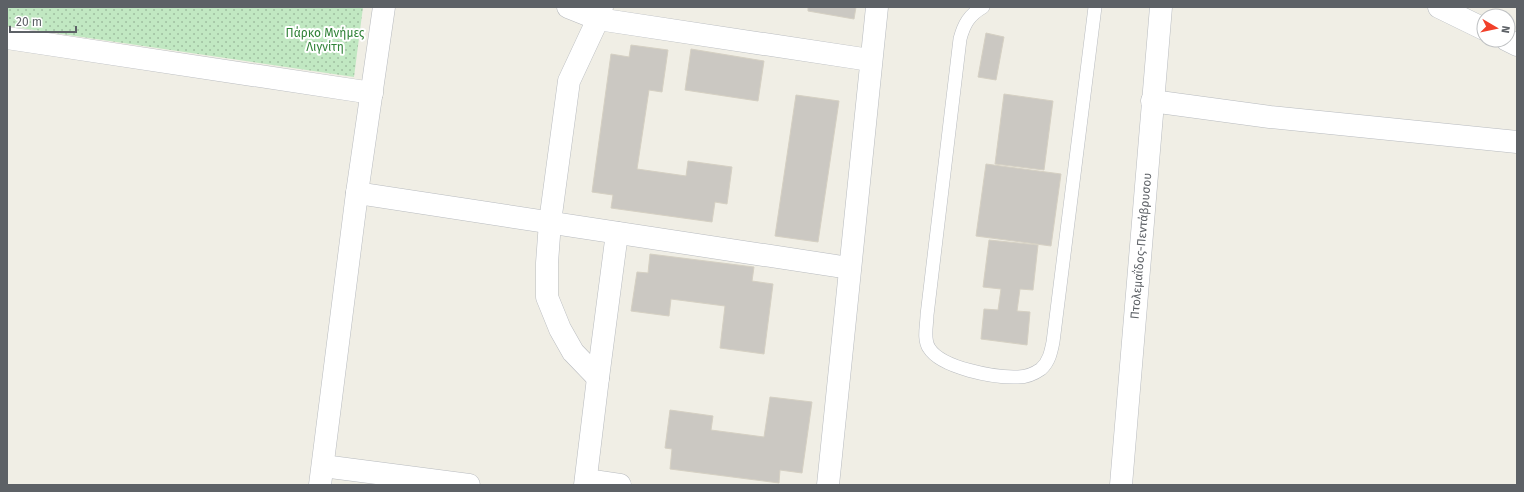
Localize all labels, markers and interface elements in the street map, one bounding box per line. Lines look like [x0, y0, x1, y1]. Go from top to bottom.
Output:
scale bar [10, 8, 76, 34]
north arrow [1476, 8, 1516, 48]
text: 20 m [16, 15, 42, 29]
text: N [1498, 25, 1512, 34]
park label: Πάρκο Μνήμες Λιγνίτη [286, 26, 365, 54]
street label: Πτολεμαΐδος-Πεντάβρυσου [1126, 172, 1154, 320]

